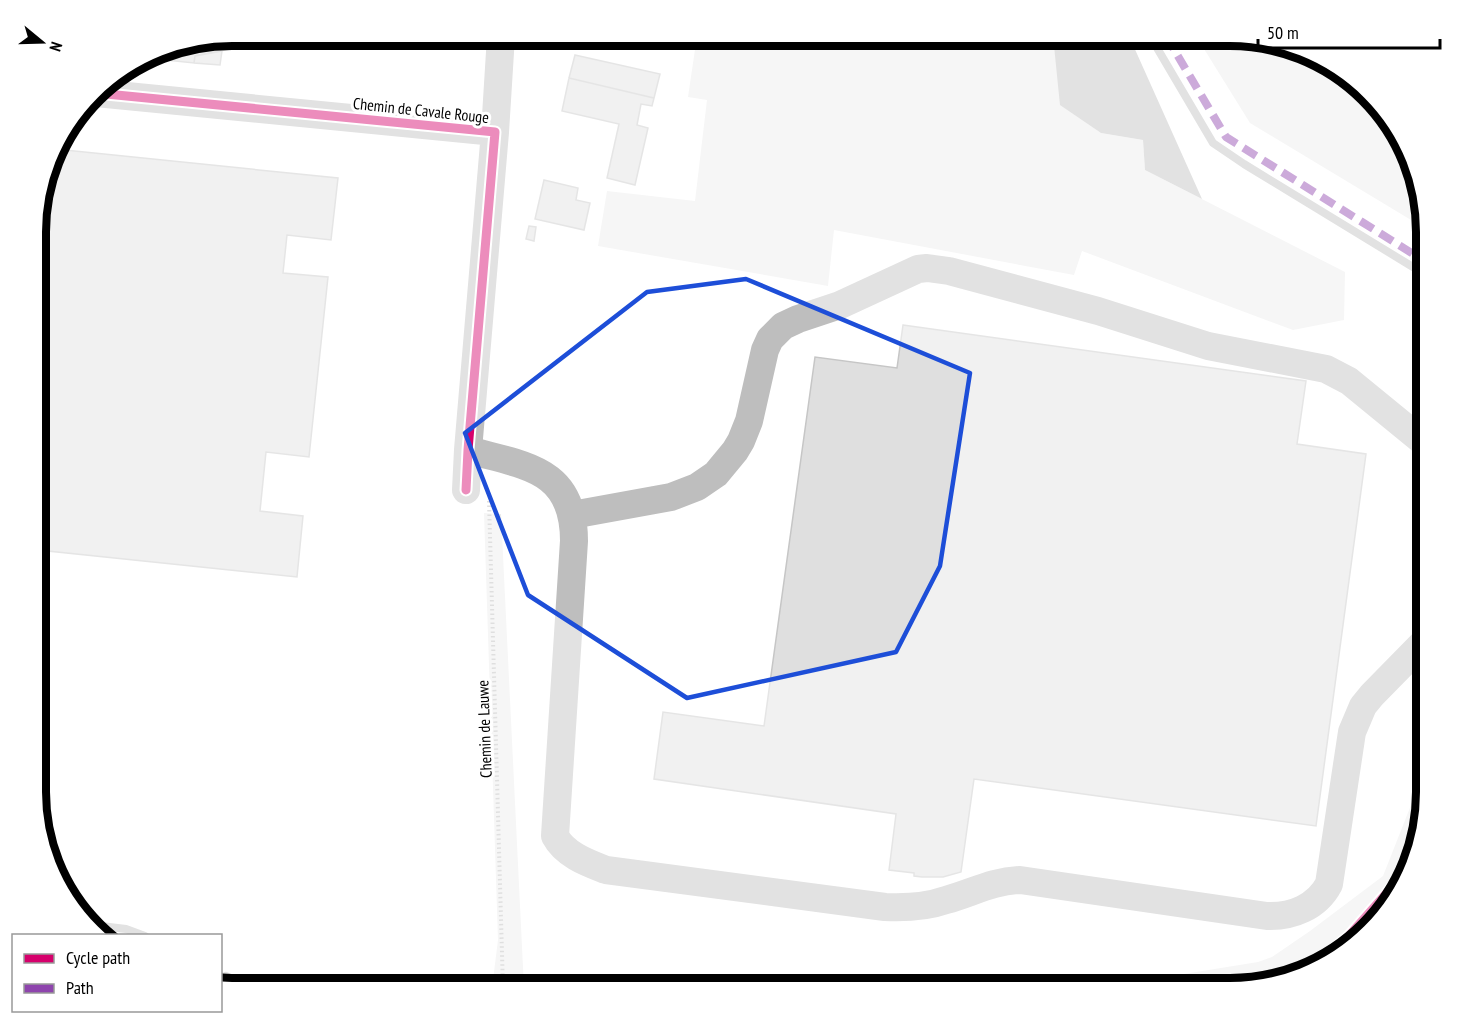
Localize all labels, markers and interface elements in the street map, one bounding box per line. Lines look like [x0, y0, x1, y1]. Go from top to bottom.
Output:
north arrow [12, 12, 72, 72]
scale bar [1258, 12, 1440, 50]
text: 50 m [1267, 21, 1299, 44]
text: N [45, 40, 67, 54]
street label: Chemin de Cavale Rouge [352, 93, 490, 127]
street label: Chemin de Lauwe [472, 680, 496, 778]
legend [12, 934, 222, 1012]
text: Cycle path [66, 946, 130, 969]
text: Path [66, 976, 94, 999]

